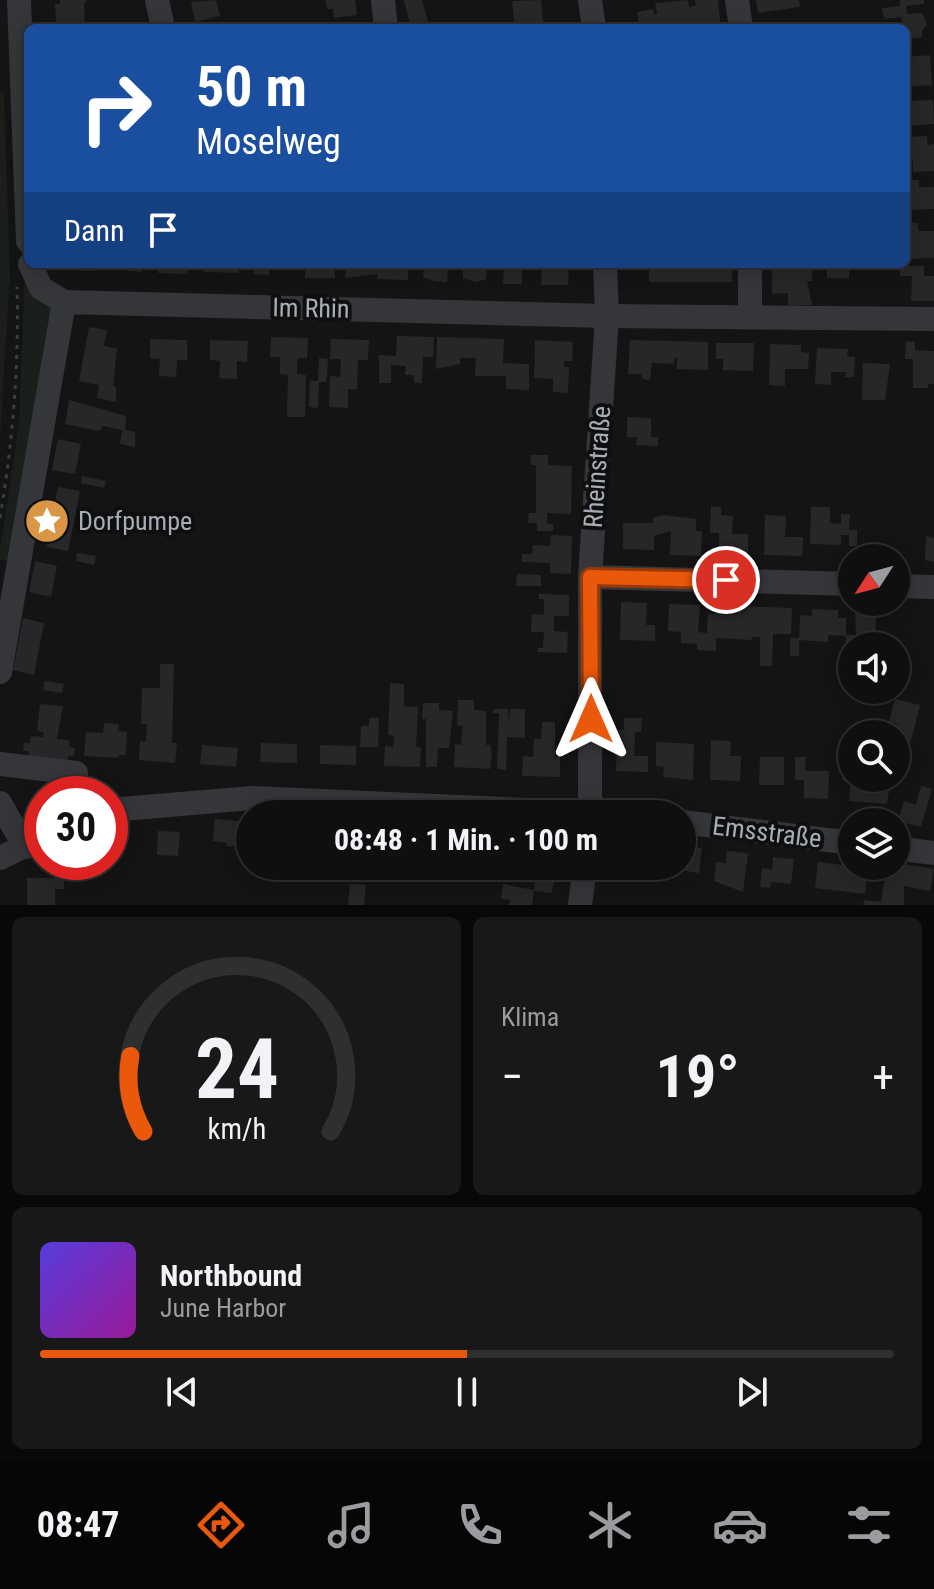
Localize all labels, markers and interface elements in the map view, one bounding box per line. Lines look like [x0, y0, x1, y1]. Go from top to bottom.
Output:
text: 50 m [196, 54, 307, 120]
icon: right [64, 56, 168, 160]
text: Moselweg [196, 121, 341, 163]
icon: arrive [141, 208, 185, 252]
text: Dann [64, 213, 125, 248]
street label: Im Rhin [272, 292, 350, 324]
street label: Rheinstraße [578, 405, 616, 529]
place icon: Dorfpumpe [23, 497, 71, 545]
place label: Dorfpumpe [78, 506, 192, 536]
north arrow [838, 544, 910, 616]
map controls [838, 544, 910, 880]
pin [692, 546, 760, 614]
icon: arrive [704, 558, 748, 602]
button: sound [838, 632, 910, 704]
position arrow [549, 677, 633, 761]
button: search [838, 720, 910, 792]
speed limit sign: 30 [24, 776, 128, 880]
button: layers [838, 808, 910, 880]
street label: Emsstraße [711, 810, 823, 854]
text: 08:48 · 1 Min. · 100 m [334, 822, 598, 857]
text: Klima [501, 1002, 559, 1032]
text: 24 [194, 1021, 279, 1118]
text: 19° [656, 1041, 740, 1112]
text: − [501, 1051, 523, 1103]
text: + [872, 1051, 894, 1103]
text: km/h [207, 1112, 266, 1146]
text: Northbound [160, 1258, 302, 1293]
text: June Harbor [160, 1293, 286, 1323]
icon: previous [160, 1370, 204, 1414]
icon: pause [445, 1370, 489, 1414]
icon: next [730, 1370, 774, 1414]
icon: directions [193, 1497, 249, 1553]
icon: music [323, 1497, 379, 1553]
icon: phone [452, 1497, 508, 1553]
icon: climate [582, 1497, 638, 1553]
icon: car [712, 1497, 768, 1553]
icon: filters [841, 1497, 897, 1553]
text: 08:47 [37, 1504, 119, 1546]

